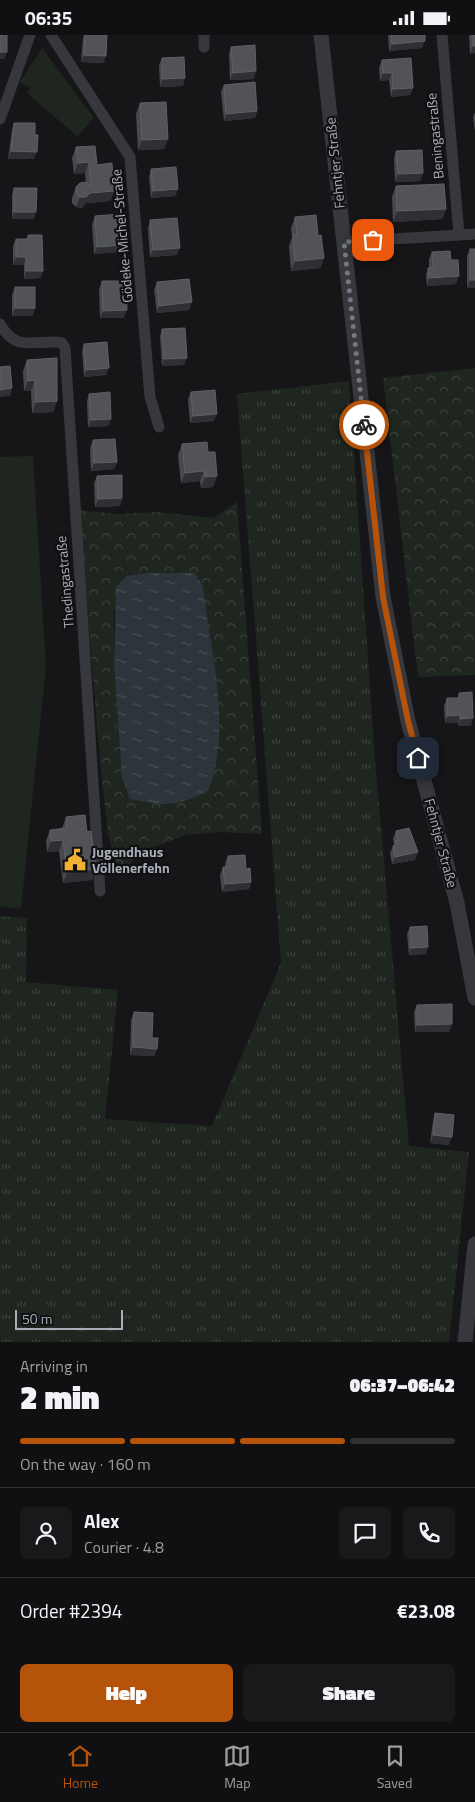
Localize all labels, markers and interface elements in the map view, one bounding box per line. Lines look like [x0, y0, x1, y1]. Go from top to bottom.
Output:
text: 06:35 [25, 3, 72, 32]
street label: Beningastraße [420, 92, 449, 180]
street label: Fehntjer Straße [319, 116, 350, 210]
street label: Gödeke-Michel-Straße [105, 168, 138, 304]
pin [352, 219, 394, 261]
icon: bag [359, 226, 387, 254]
courier [339, 400, 389, 450]
icon: bike [350, 411, 378, 439]
street label: Thedingastraße [50, 535, 79, 629]
pin [397, 737, 439, 779]
icon: home [404, 744, 432, 772]
street label: Fehntjer Straße [419, 796, 463, 890]
place label: Jugendhaus Völlenerfehn [92, 841, 170, 878]
public building icon: Jugendhaus Völlenerfehn [62, 847, 88, 873]
scale bar [15, 1307, 122, 1330]
text: 50 m [22, 1308, 52, 1329]
text: Arriving in [20, 1354, 88, 1378]
text: 06:37–06:42 [350, 1370, 455, 1399]
text: 2 min [20, 1373, 100, 1421]
text: On the way · 160 m [20, 1452, 151, 1476]
text: Alex [84, 1506, 119, 1535]
button: person [20, 1507, 72, 1559]
button: chat [339, 1507, 391, 1559]
button: phone [403, 1507, 455, 1559]
text: Courier · 4.8 [84, 1535, 164, 1559]
text: Order #2394 [20, 1596, 122, 1625]
text: €23.08 [397, 1596, 455, 1625]
button: Help [20, 1664, 233, 1722]
button: Share [243, 1664, 455, 1722]
tab: Home [63, 1742, 98, 1793]
tab: Map [223, 1742, 251, 1793]
tab: Saved [377, 1742, 412, 1793]

